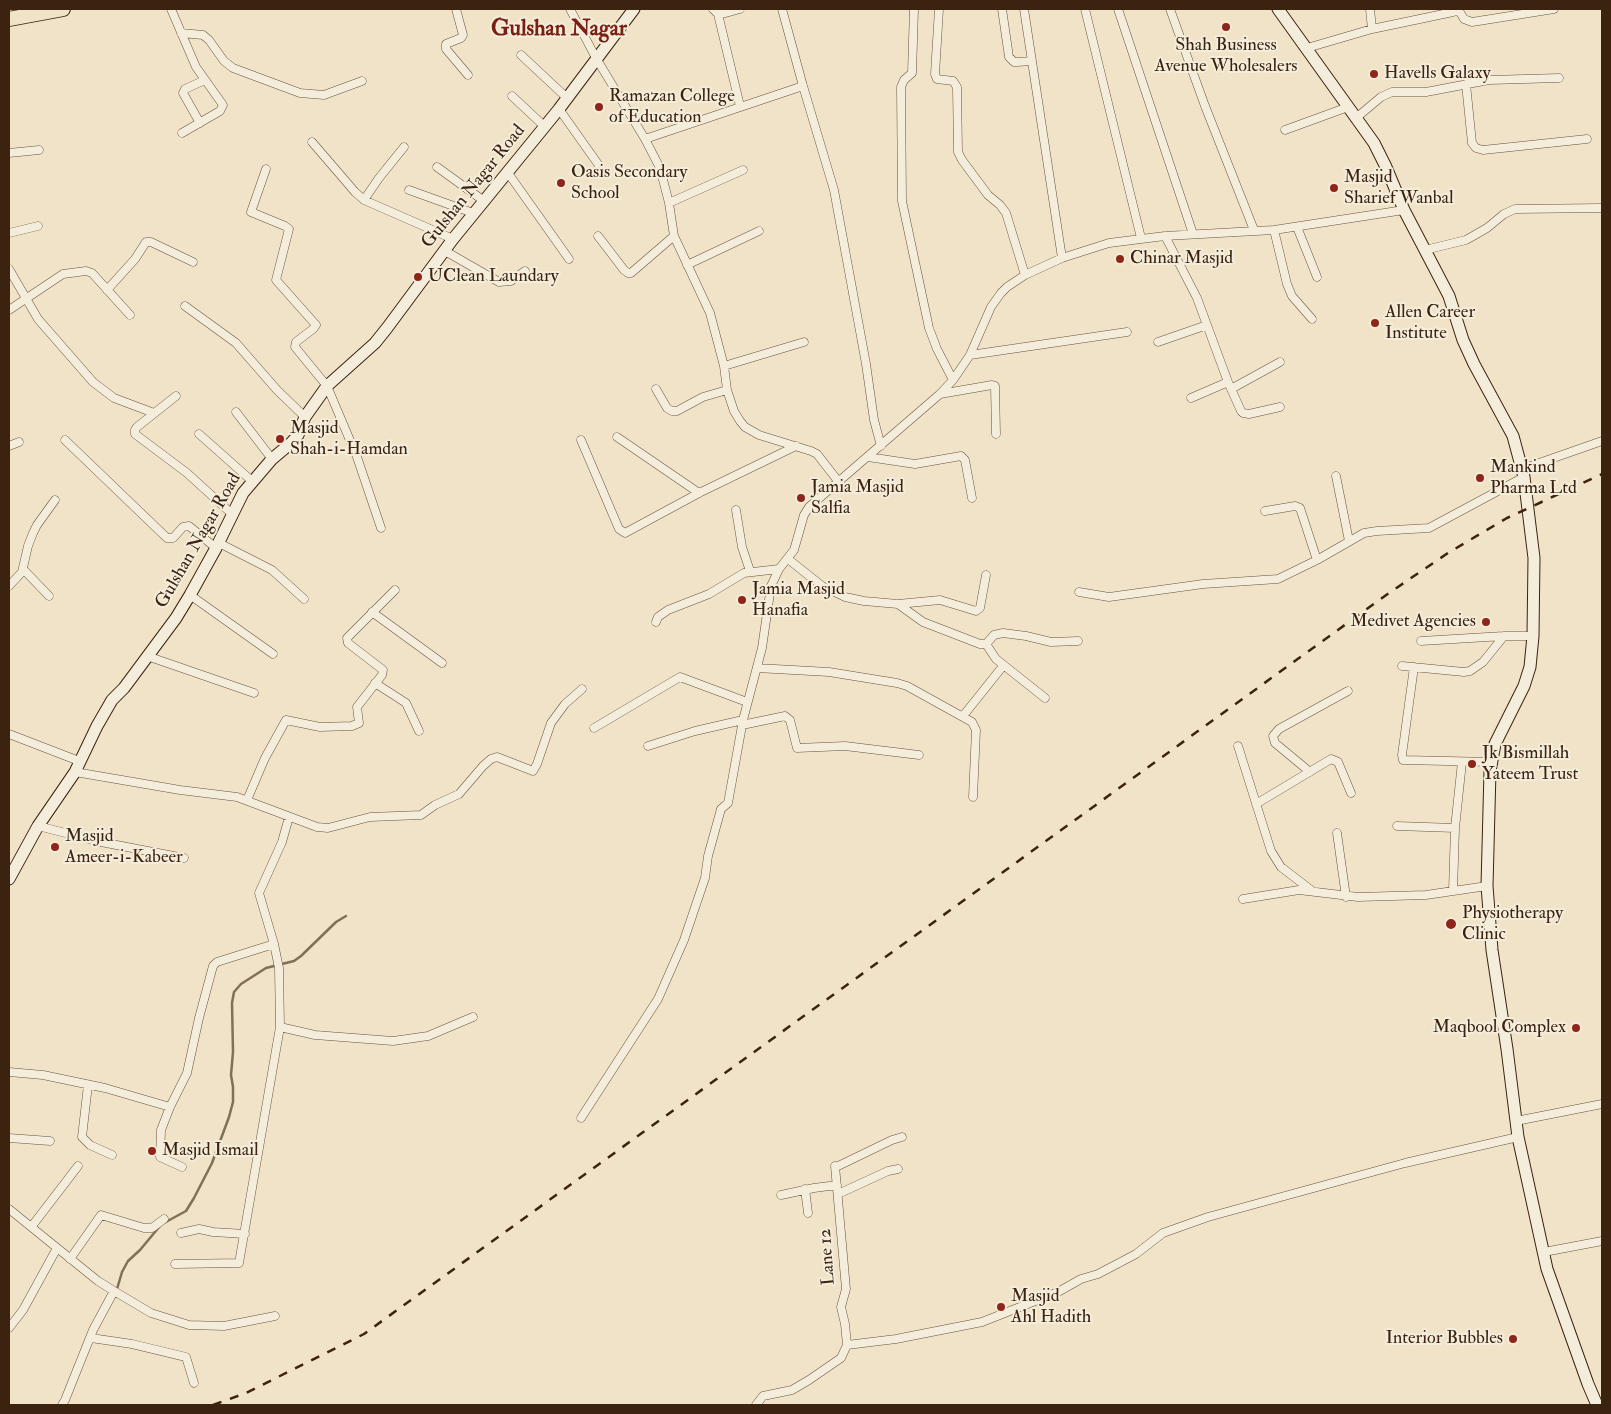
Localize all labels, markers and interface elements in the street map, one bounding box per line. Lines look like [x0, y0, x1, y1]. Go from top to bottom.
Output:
district label: Gulshan Nagar [491, 17, 627, 43]
marker: Shah Business Avenue Wholesalers [1220, 21, 1232, 33]
place label: Shah Business Avenue Wholesalers [1154, 35, 1298, 78]
place label: Havells Galaxy [1384, 63, 1491, 85]
marker: Havells Galaxy [1368, 68, 1380, 80]
place label: Ramazan College of Education [609, 86, 735, 128]
marker: Ramazan College of Education [593, 101, 605, 113]
street label: Gulshan Nagar Road [418, 121, 530, 253]
place label: Oasis Secondary School [571, 162, 687, 204]
place label: Masjid Sharief Wanbal [1344, 167, 1454, 210]
marker: Oasis Secondary School [555, 177, 567, 189]
marker: Masjid Sharief Wanbal [1328, 182, 1340, 194]
place label: Chinar Masjid [1130, 248, 1233, 270]
marker: Chinar Masjid [1114, 253, 1126, 265]
place label: UClean Laundary [428, 266, 559, 288]
marker: UClean Laundary [412, 271, 424, 283]
place label: Allen Career Institute [1385, 302, 1475, 344]
marker: Allen Career Institute [1369, 317, 1381, 329]
place label: Masjid Shah-i-Hamdan [290, 418, 408, 460]
marker: Masjid Shah-i-Hamdan [274, 433, 286, 445]
place label: Mankind Pharma Ltd [1490, 457, 1577, 499]
street label: Gulshan Nagar Road [152, 470, 246, 612]
marker: Mankind Pharma Ltd [1474, 472, 1486, 484]
place label: Jamia Masjid Salfia [811, 477, 904, 520]
marker: Jamia Masjid Salfia [795, 492, 807, 504]
place label: Jamia Masjid Hanafia [752, 579, 845, 622]
marker: Jamia Masjid Hanafia [736, 594, 748, 606]
place label: Medivet Agencies [1350, 611, 1476, 633]
marker: Medivet Agencies [1480, 616, 1492, 628]
place label: Jk Bismillah Yateem Trust [1482, 743, 1578, 786]
marker: Jk Bismillah Yateem Trust [1466, 758, 1478, 770]
place label: Masjid Ameer-i-Kabeer [65, 826, 183, 869]
marker: Masjid Ameer-i-Kabeer [49, 841, 61, 853]
place label: Physiotherapy Clinic [1462, 903, 1563, 946]
marker: Physiotherapy Clinic [1444, 917, 1458, 931]
place label: Maqbool Complex [1433, 1017, 1566, 1039]
marker: Maqbool Complex [1570, 1022, 1582, 1034]
place label: Masjid Ismail [162, 1140, 259, 1162]
marker: Masjid Ismail [146, 1145, 158, 1157]
street label: Lane 12 [815, 1228, 841, 1286]
place label: Masjid Ahl Hadith [1011, 1286, 1091, 1328]
marker: Masjid Ahl Hadith [995, 1301, 1007, 1313]
place label: Interior Bubbles [1386, 1328, 1503, 1350]
marker: Interior Bubbles [1507, 1333, 1519, 1345]

